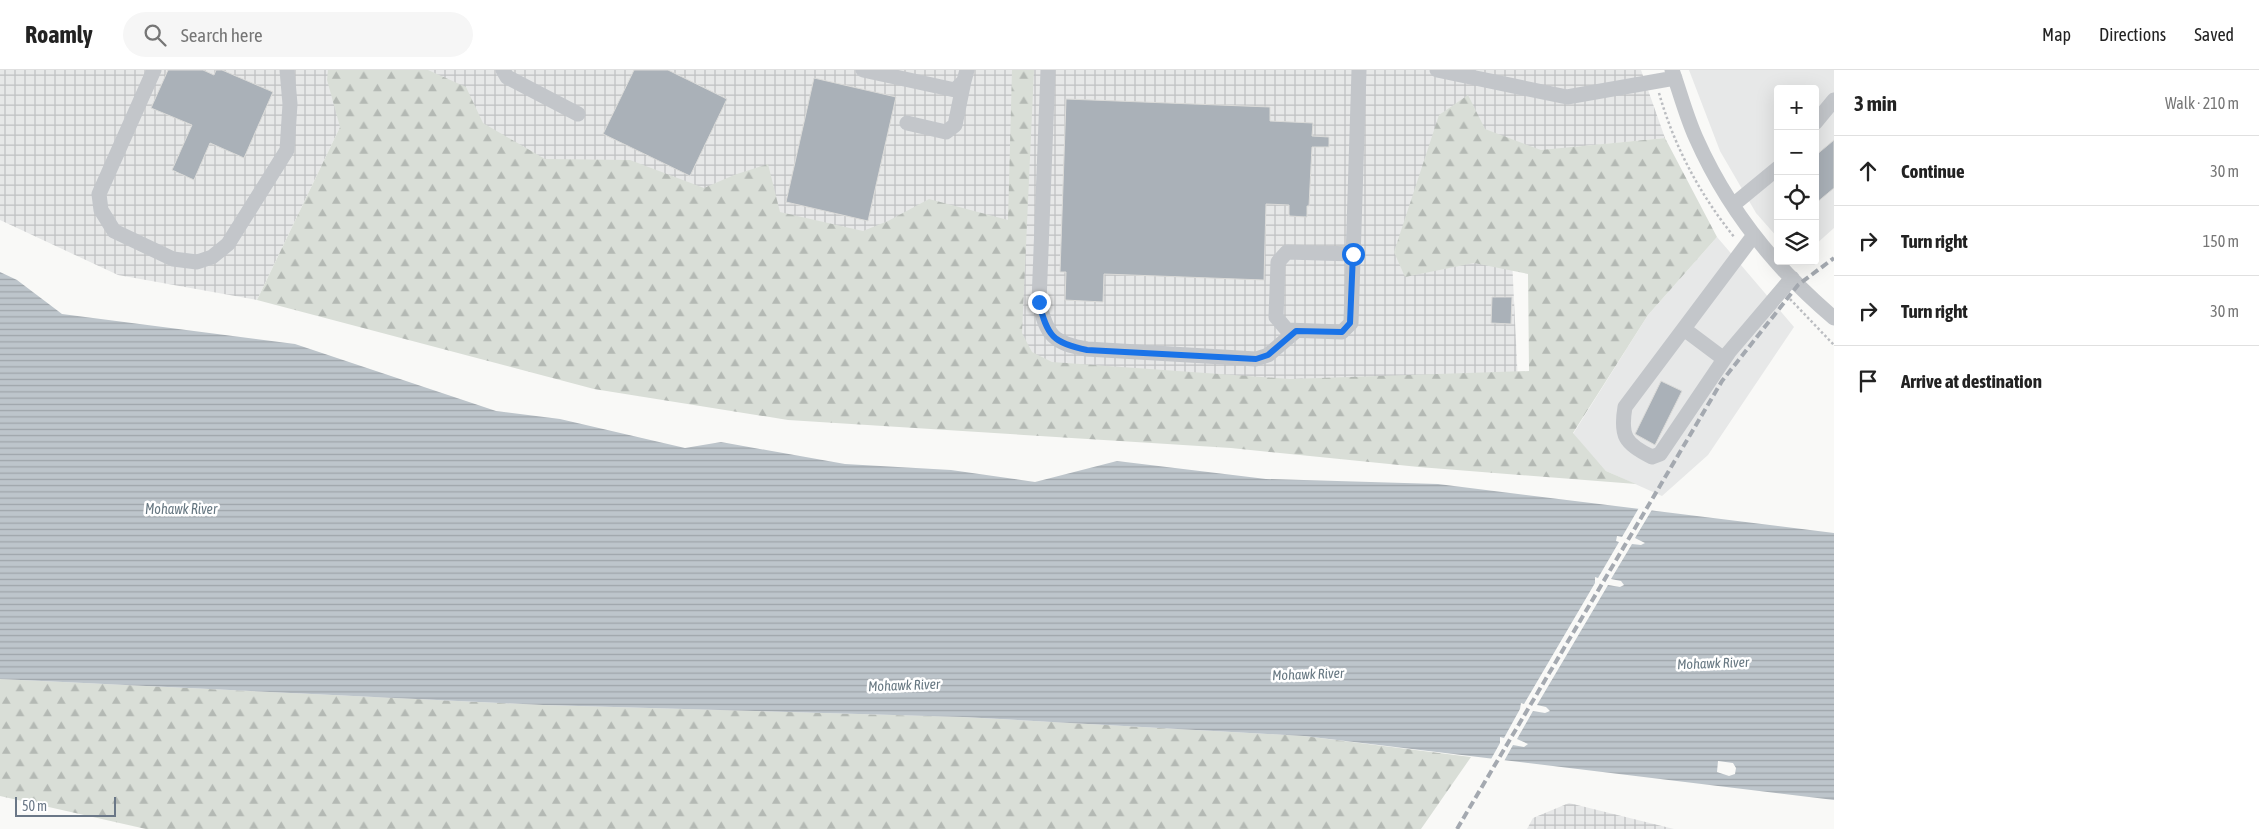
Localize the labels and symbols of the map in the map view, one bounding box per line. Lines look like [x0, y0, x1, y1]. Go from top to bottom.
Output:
route start [1342, 243, 1365, 266]
route end [1028, 291, 1051, 314]
water label: Mohawk River [145, 501, 218, 517]
water label: Mohawk River [1677, 654, 1750, 672]
water label: Mohawk River [1272, 665, 1345, 683]
water label: Mohawk River [868, 676, 941, 694]
scale bar [15, 794, 116, 817]

